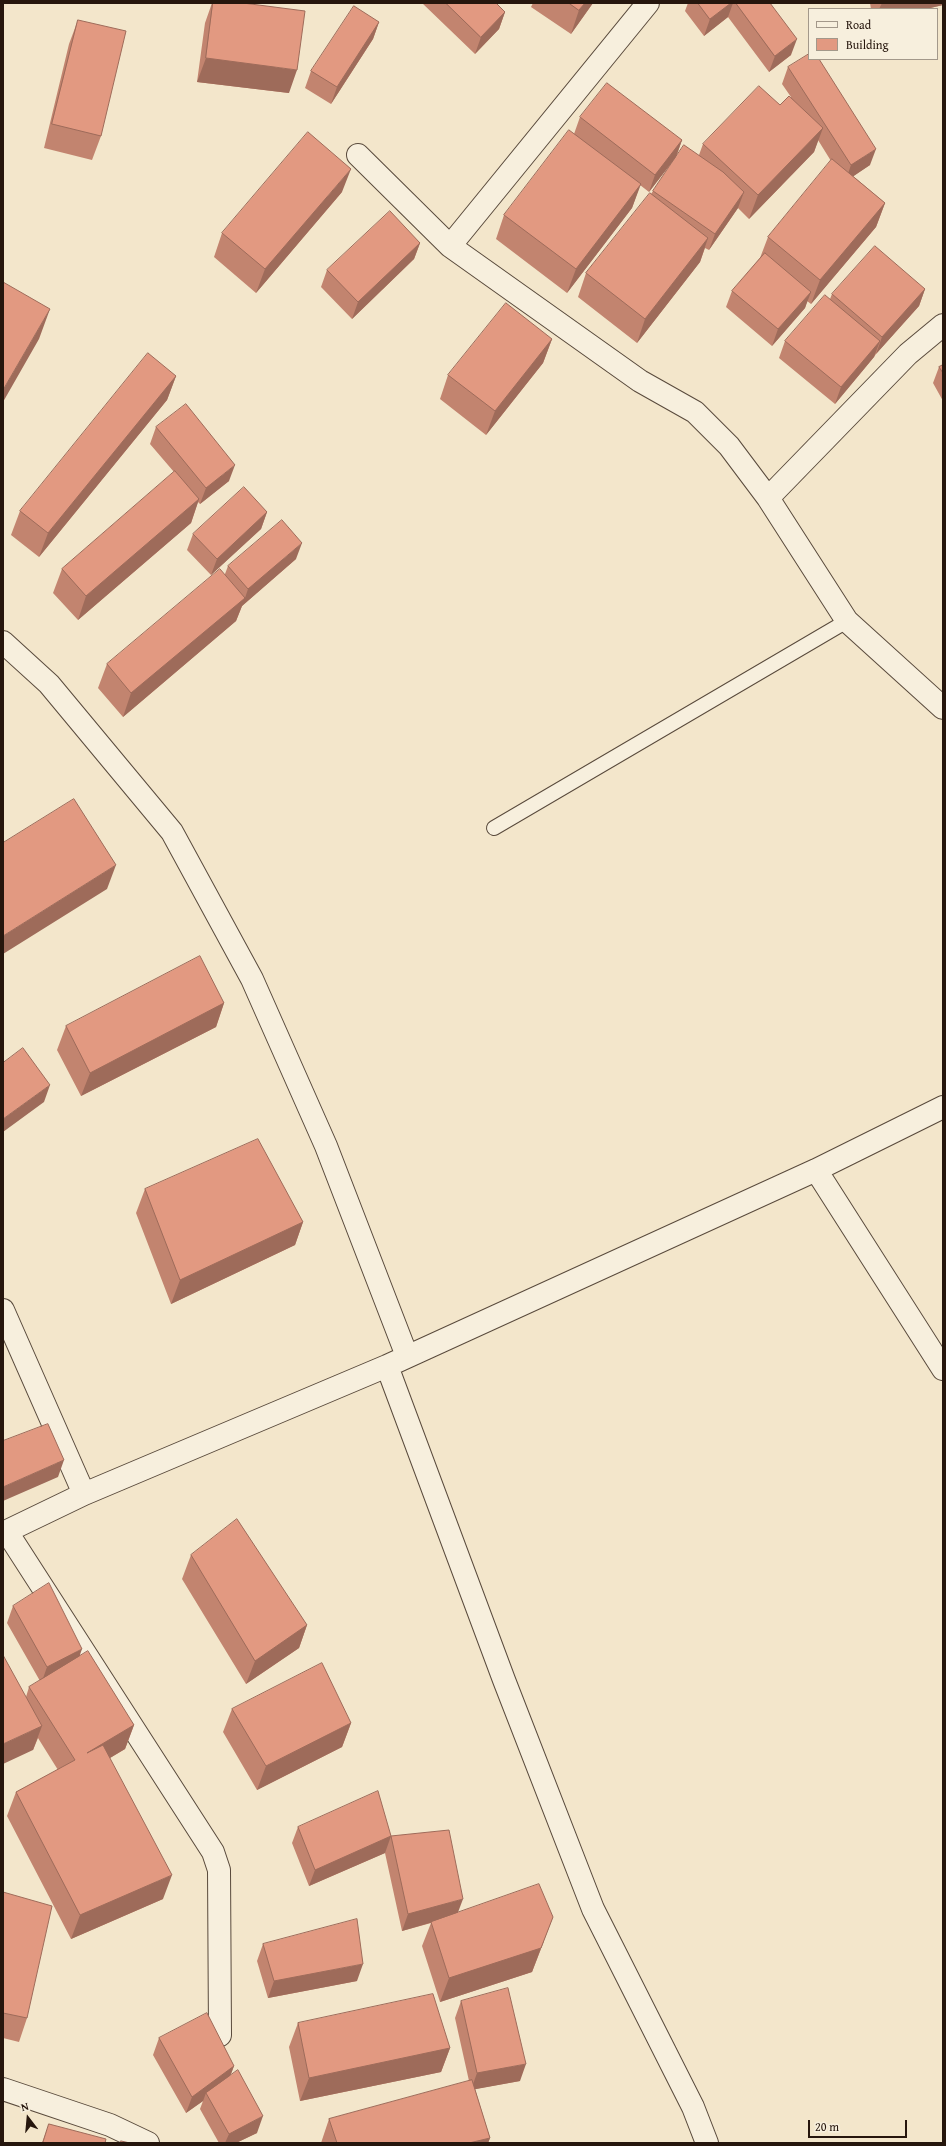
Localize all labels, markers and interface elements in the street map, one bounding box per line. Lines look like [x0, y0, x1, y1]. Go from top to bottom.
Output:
legend [808, 8, 938, 60]
text: Road [846, 16, 871, 33]
text: Building [846, 36, 889, 53]
north arrow [8, 2098, 48, 2138]
text: N [19, 2098, 30, 2115]
scale bar [810, 2112, 909, 2138]
text: 20 m [815, 2118, 839, 2135]

